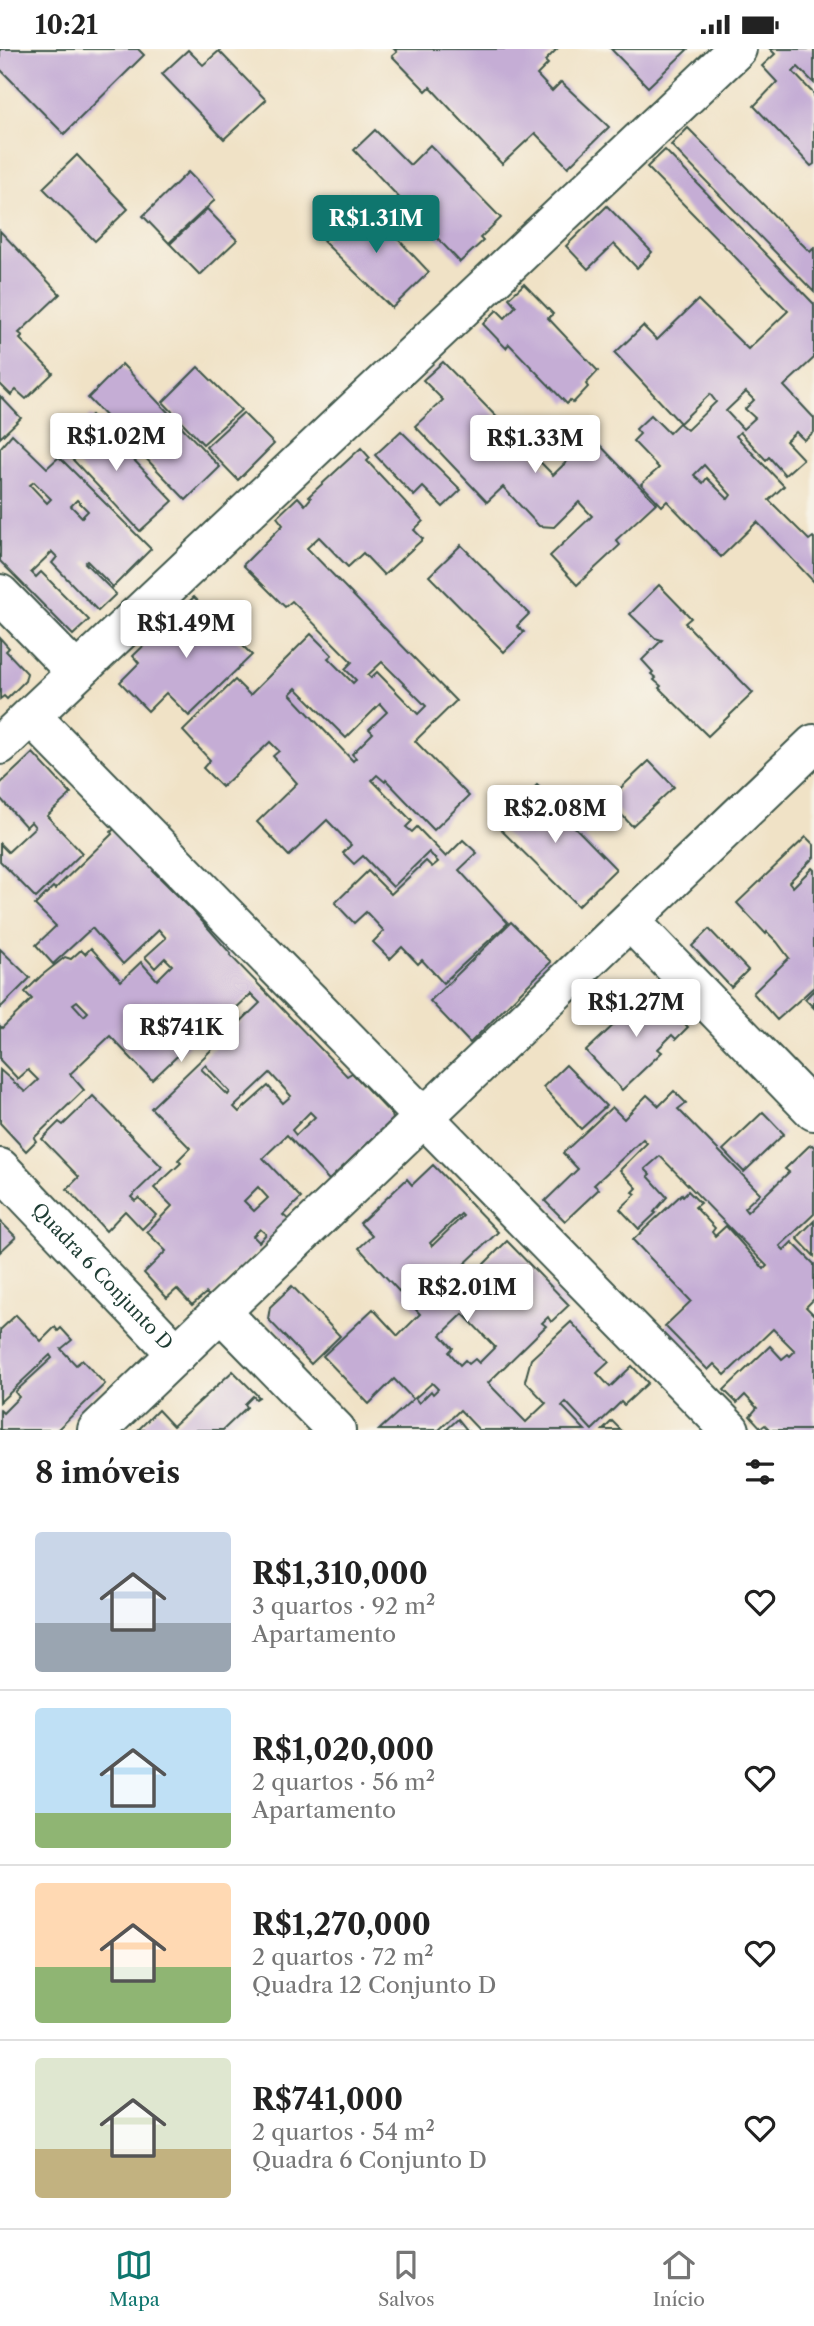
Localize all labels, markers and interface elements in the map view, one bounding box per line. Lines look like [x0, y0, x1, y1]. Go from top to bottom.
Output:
text: 10:21 [35, 9, 98, 41]
pin: R$1.31M [311, 195, 441, 255]
text: R$1.31M [328, 204, 424, 232]
pin: R$1.02M [51, 413, 181, 473]
pin: R$1.33M [470, 415, 600, 475]
text: R$1.02M [66, 422, 166, 450]
text: R$1.33M [486, 424, 584, 452]
pin: R$1.49M [121, 601, 251, 660]
text: R$1.49M [136, 609, 236, 637]
pin: R$2.08M [490, 785, 620, 845]
text: R$2.08M [503, 794, 607, 822]
pin: R$1.27M [571, 979, 701, 1039]
text: R$1.27M [587, 988, 685, 1016]
pin: R$741K [124, 1005, 238, 1064]
text: R$741K [139, 1013, 223, 1041]
street label: Quadra 6 Conjunto D [27, 1198, 178, 1354]
pin: R$2.01M [402, 1265, 532, 1324]
text: R$2.01M [417, 1273, 517, 1301]
icon: filters [741, 1453, 779, 1491]
text: 8 imóveis [35, 1454, 180, 1491]
text: R$1,310,000 [252, 1555, 428, 1592]
icon: home [91, 1560, 175, 1644]
icon: heart [741, 1583, 779, 1621]
text: 3 quartos · 92 m² [252, 1592, 435, 1620]
text: Apartamento [252, 1620, 396, 1648]
text: R$1,020,000 [252, 1731, 434, 1768]
icon: home [91, 1736, 175, 1820]
icon: heart [741, 1759, 779, 1797]
text: 2 quartos · 56 m² [252, 1768, 435, 1796]
text: Apartamento [252, 1796, 396, 1824]
text: R$1,270,000 [252, 1906, 431, 1943]
icon: home [91, 1911, 175, 1995]
icon: heart [741, 1934, 779, 1972]
text: 2 quartos · 72 m² [252, 1943, 434, 1971]
text: Quadra 12 Conjunto D [252, 1971, 496, 1999]
text: R$741,000 [252, 2081, 403, 2118]
icon: home [91, 2086, 175, 2170]
icon: heart [741, 2109, 779, 2147]
text: 2 quartos · 54 m² [252, 2118, 435, 2146]
text: Quadra 6 Conjunto D [252, 2146, 487, 2174]
tab: Mapa [109, 2246, 160, 2311]
tab: Salvos [378, 2246, 434, 2311]
tab: Início [653, 2246, 705, 2311]

